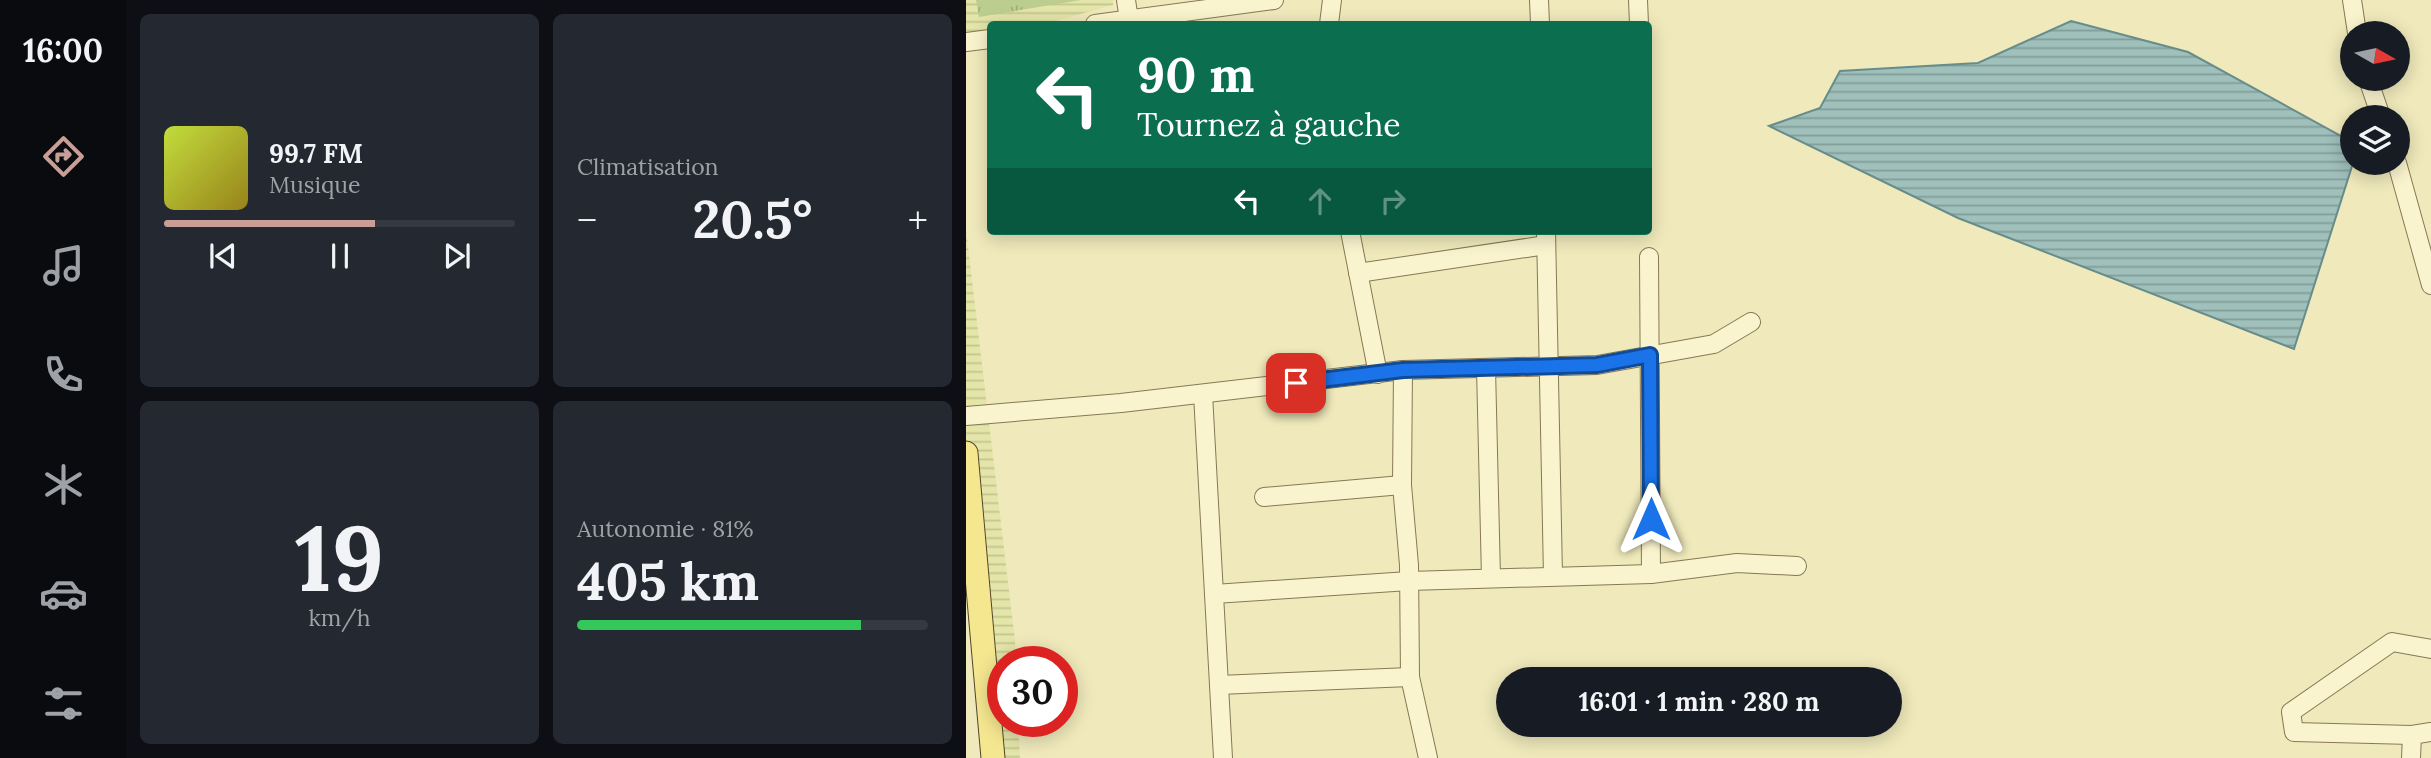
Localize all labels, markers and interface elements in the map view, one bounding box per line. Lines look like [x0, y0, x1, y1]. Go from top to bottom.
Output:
north arrow [2340, 21, 2410, 91]
map controls [2340, 21, 2410, 175]
text: 16:00 [23, 30, 103, 71]
text: 90 m [1137, 43, 1254, 105]
icon: left [1022, 49, 1113, 140]
text: Tournez à gauche [1137, 104, 1401, 145]
button: layers [2340, 105, 2410, 175]
icon: directions [39, 132, 88, 181]
text: 99.7 FM [269, 137, 363, 170]
text: Climatisation [577, 152, 719, 181]
text: Musique [269, 170, 360, 199]
icon: left [1228, 182, 1266, 220]
icon: ahead [1301, 182, 1339, 220]
icon: right [1374, 182, 1412, 220]
text: 20.5° [693, 186, 812, 252]
text: − [577, 196, 597, 244]
text: + [908, 196, 928, 244]
icon: previous [204, 237, 242, 275]
icon: pause [321, 237, 359, 275]
icon: next [438, 237, 476, 275]
icon: music [39, 241, 88, 290]
icon: phone [39, 350, 88, 399]
pin [1266, 353, 1326, 413]
icon: arrive [1277, 364, 1315, 402]
icon: climate [39, 460, 88, 509]
position arrow [1614, 482, 1688, 556]
text: 19 [295, 499, 384, 616]
text: Autonomie · 81% [577, 514, 754, 543]
text: 405 km [577, 548, 759, 614]
icon: car [39, 569, 88, 618]
text: km/h [308, 603, 371, 632]
speed limit sign: 30 [987, 646, 1078, 737]
icon: filters [39, 679, 88, 728]
text: 16:01 · 1 min · 280 m [1579, 685, 1819, 718]

